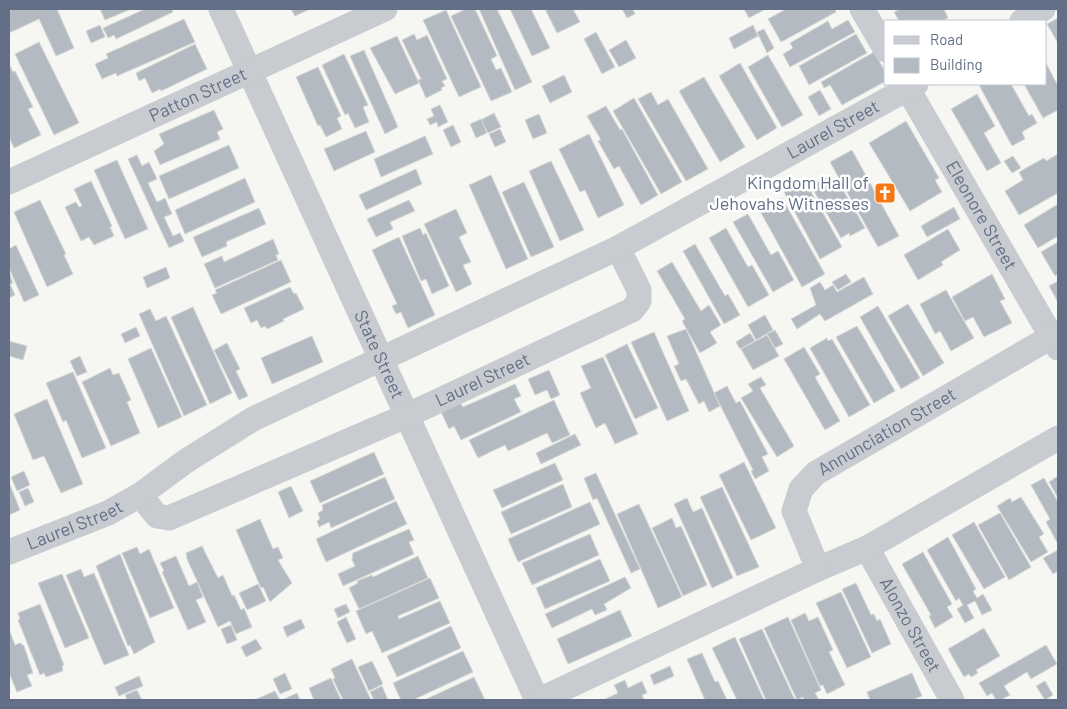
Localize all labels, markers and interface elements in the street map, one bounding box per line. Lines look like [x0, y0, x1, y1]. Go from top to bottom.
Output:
legend [884, 20, 1047, 85]
text: Road [930, 30, 963, 48]
text: Building [930, 55, 983, 73]
street label: Patton Street [145, 62, 250, 126]
street label: Laurel Street [783, 94, 883, 163]
street label: Eleonore Street [942, 156, 1022, 274]
place label: Kingdom Hall of Jehovahs Witnesses [709, 171, 869, 214]
church icon: Kingdom Hall of Jehovahs Witnesses [873, 181, 897, 205]
street label: State Street [350, 306, 410, 402]
street label: Laurel Street [431, 347, 533, 411]
street label: Annunciation Street [813, 382, 960, 480]
street label: Laurel Street [23, 495, 127, 554]
street label: Alonzo Street [876, 573, 946, 676]

